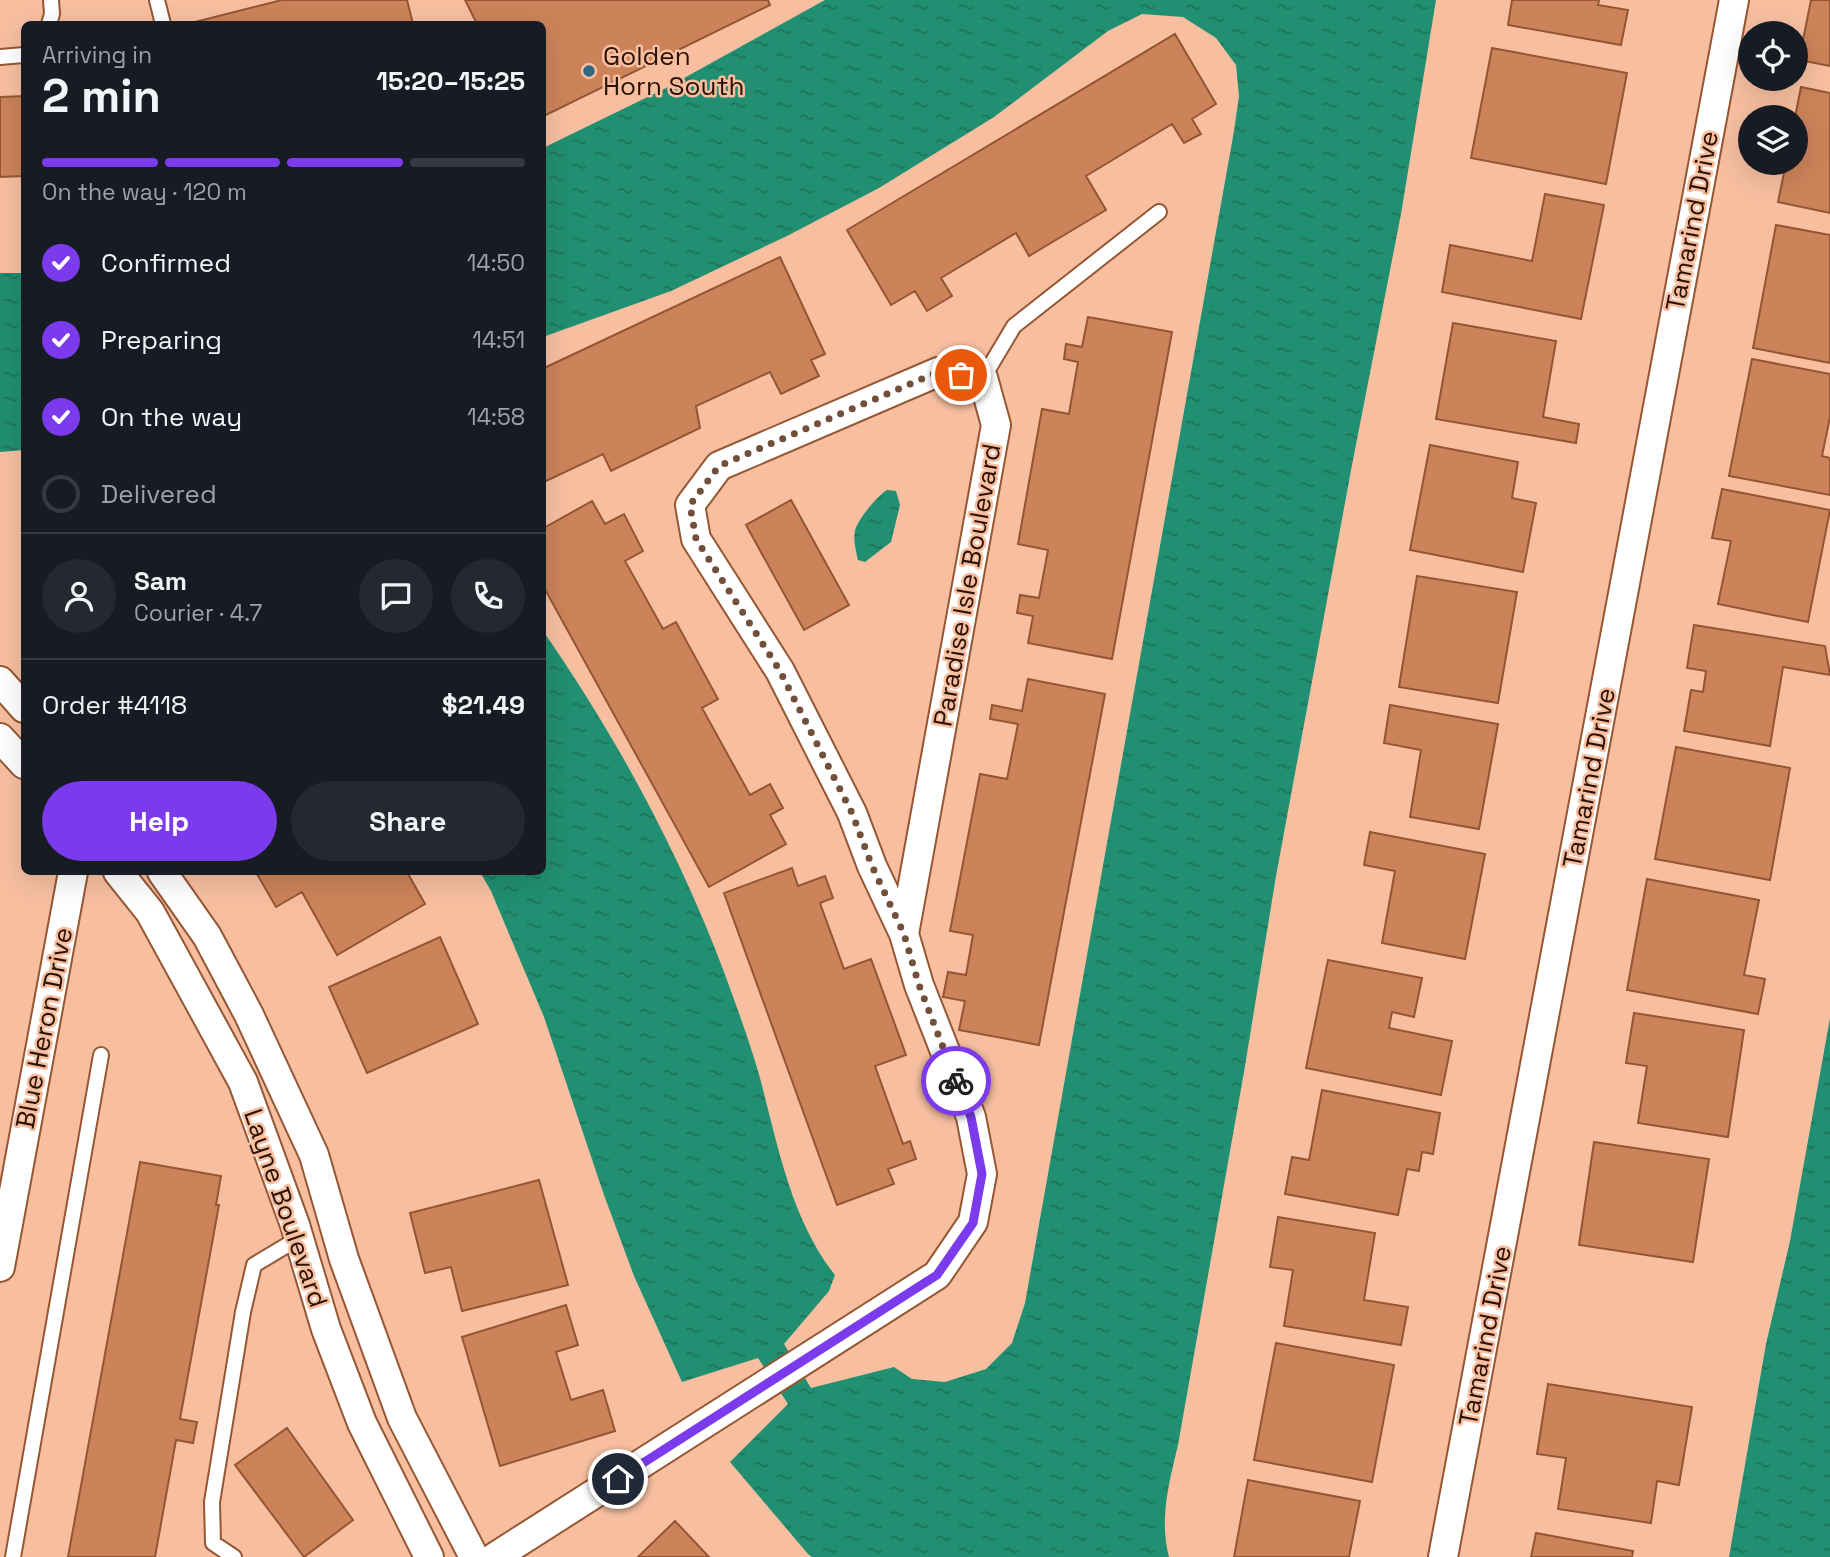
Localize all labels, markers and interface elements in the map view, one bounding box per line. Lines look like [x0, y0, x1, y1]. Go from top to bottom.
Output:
map controls [1738, 21, 1808, 175]
button: locate [1738, 21, 1808, 91]
place label: Golden Horn South [603, 39, 744, 103]
text: Arriving in [42, 40, 152, 70]
marker: Golden Horn South [581, 63, 597, 79]
text: 15:20–15:25 [376, 64, 525, 98]
text: 2 min [42, 67, 161, 125]
button: layers [1738, 105, 1808, 175]
street label: Tamarind Drive [1658, 128, 1726, 314]
text: On the way · 120 m [42, 177, 247, 207]
icon: check [42, 244, 80, 282]
text: Confirmed [101, 246, 231, 280]
text: 14:50 [467, 248, 525, 278]
icon: check [42, 321, 80, 359]
text: Preparing [101, 323, 222, 357]
text: 14:51 [472, 325, 525, 355]
pin [931, 345, 991, 405]
icon: bag [942, 356, 980, 394]
icon: check [42, 398, 80, 436]
text: On the way [101, 400, 242, 434]
text: 14:58 [467, 402, 525, 432]
street label: Paradise Isle Boulevard [925, 441, 1009, 729]
text: Delivered [101, 477, 217, 511]
button: person [42, 559, 116, 633]
button: chat [359, 559, 433, 633]
button: phone [451, 559, 525, 633]
text: Sam [134, 564, 187, 598]
text: Courier · 4.7 [134, 598, 262, 628]
street label: Tamarind Drive [1555, 685, 1623, 871]
text: Order #4118 [42, 688, 187, 722]
text: $21.49 [442, 688, 525, 722]
button: Help [42, 781, 277, 861]
button: Share [291, 781, 525, 861]
street label: Blue Heron Drive [8, 924, 80, 1132]
courier [921, 1046, 991, 1116]
icon: bike [937, 1062, 975, 1100]
street label: Layne Boulevard [236, 1104, 336, 1312]
street label: Tamarind Drive [1451, 1243, 1519, 1429]
pin [588, 1449, 648, 1509]
icon: home [599, 1460, 637, 1498]

